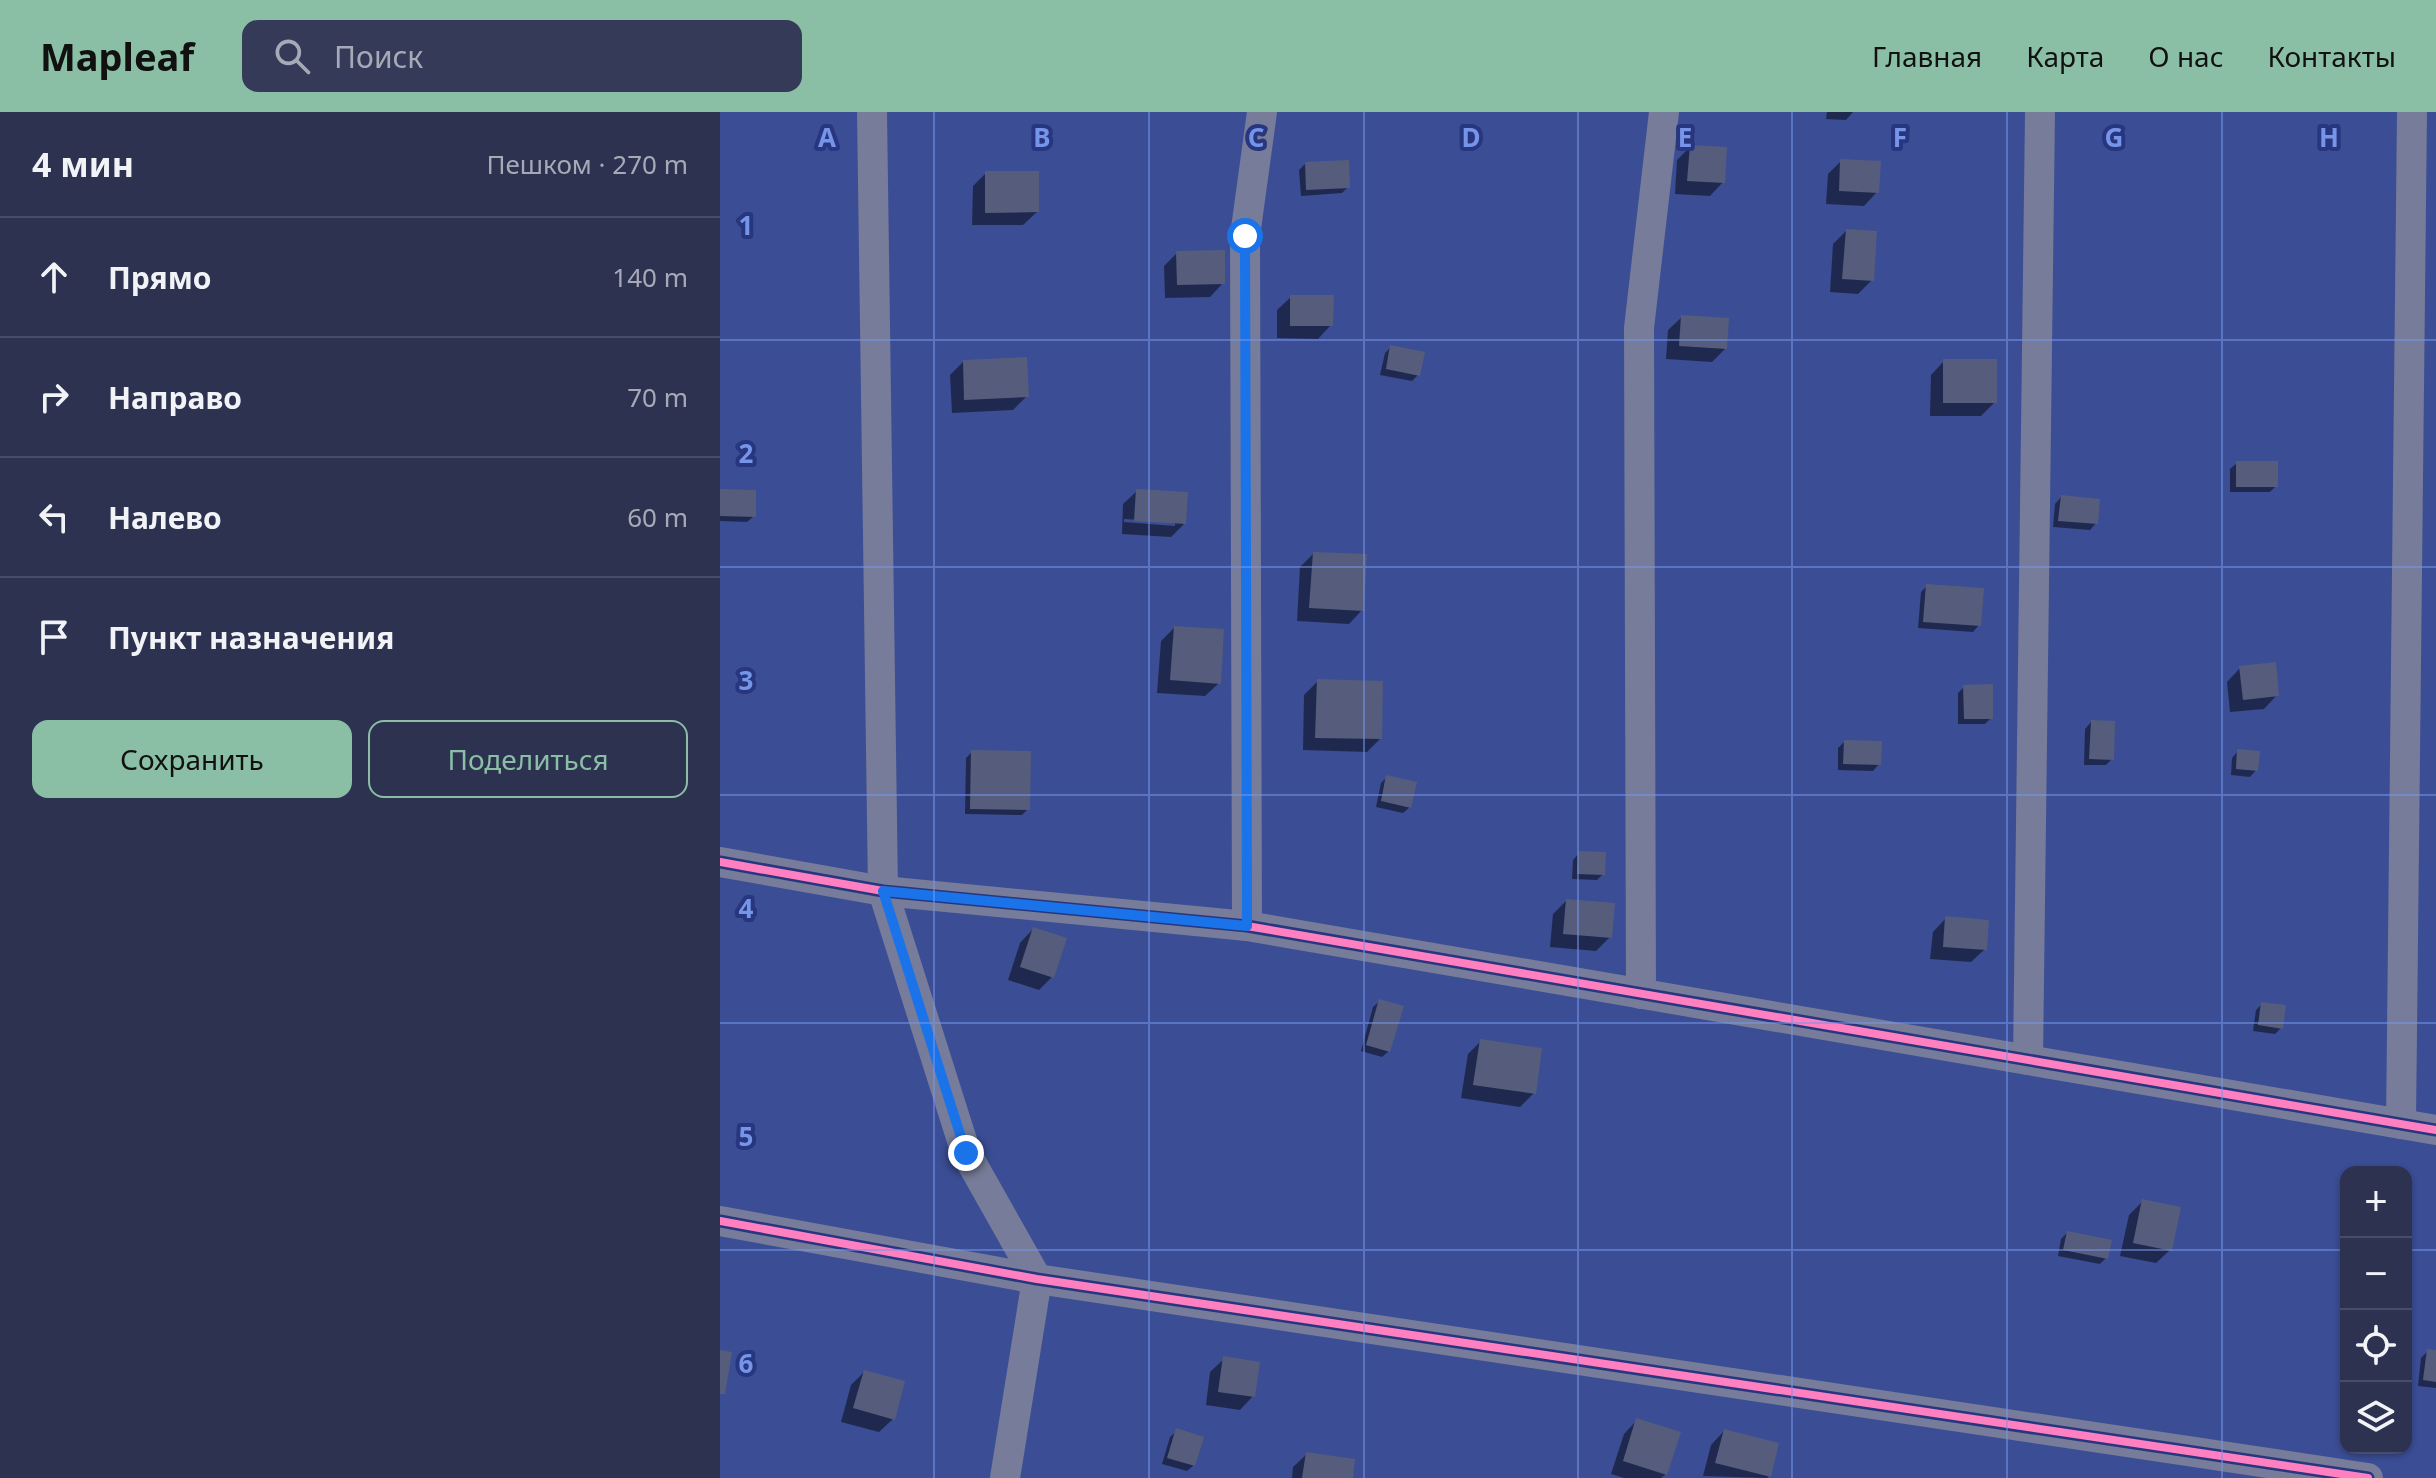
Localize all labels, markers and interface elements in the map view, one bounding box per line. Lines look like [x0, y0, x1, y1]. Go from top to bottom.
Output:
search box [242, 20, 802, 92]
text: Mapleaf [40, 30, 194, 82]
icon: search [270, 34, 314, 78]
text: Поиск [334, 36, 423, 77]
text: Главная [1872, 37, 1982, 75]
text: Карта [2026, 37, 2104, 75]
text: О нас [2148, 37, 2224, 75]
text: Контакты [2268, 37, 2396, 75]
text: A [818, 119, 836, 155]
text: B [1033, 119, 1051, 155]
text: C [1248, 119, 1264, 155]
text: D [1461, 119, 1481, 155]
text: E [1678, 119, 1692, 155]
text: F [1893, 119, 1907, 155]
text: G [2105, 119, 2123, 155]
text: H [2319, 119, 2339, 155]
text: 4 мин [32, 141, 134, 187]
text: Пешком · 270 m [486, 146, 688, 182]
text: 1 [739, 207, 753, 243]
route start [1227, 218, 1263, 254]
icon: ahead [32, 255, 76, 299]
text: Прямо [108, 257, 212, 298]
text: 140 m [612, 259, 688, 295]
icon: right [32, 375, 76, 419]
text: Направо [108, 377, 242, 418]
text: 70 m [627, 379, 688, 415]
text: 2 [739, 435, 754, 471]
icon: left [32, 495, 76, 539]
text: Налево [108, 497, 222, 538]
text: 60 m [627, 499, 688, 535]
icon: arrive [32, 615, 76, 659]
text: Пункт назначения [108, 617, 394, 658]
text: 3 [739, 662, 753, 698]
button: Сохранить [32, 720, 352, 798]
button: Поделиться [368, 720, 688, 798]
text: 4 [739, 890, 754, 926]
text: 5 [739, 1118, 753, 1154]
route end [948, 1135, 984, 1171]
map controls [2340, 1166, 2412, 1454]
button: + [2340, 1166, 2412, 1238]
button: − [2340, 1238, 2412, 1310]
button: locate [2340, 1310, 2412, 1382]
text: 6 [739, 1345, 754, 1381]
button: layers [2340, 1382, 2412, 1454]

